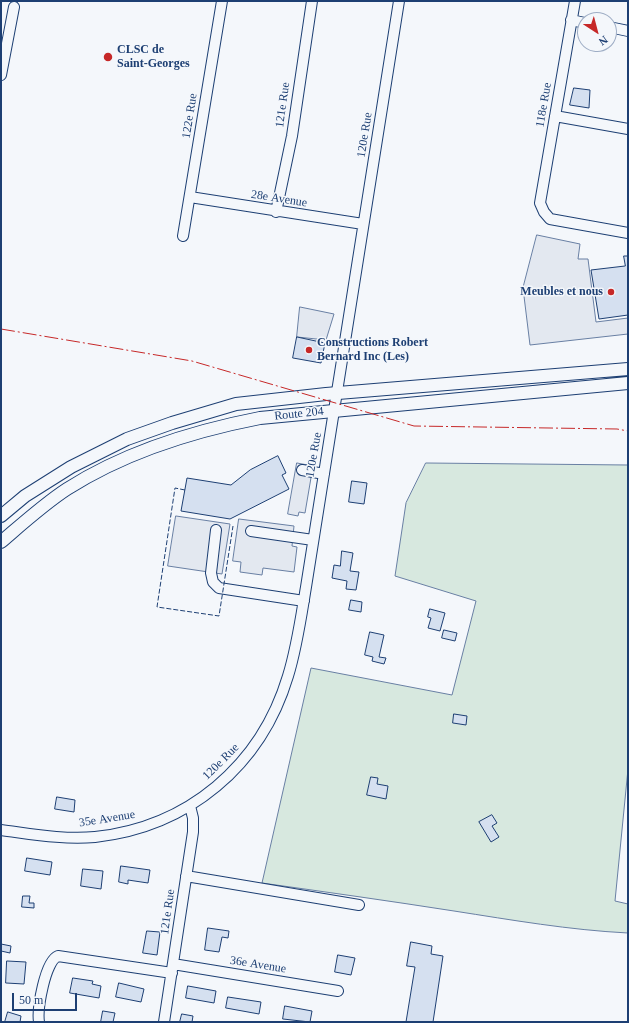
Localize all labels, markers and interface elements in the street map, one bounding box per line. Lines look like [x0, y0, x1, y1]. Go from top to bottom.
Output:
north arrow [577, 12, 617, 52]
text: N [597, 34, 610, 48]
place label: CLSC de Saint-Georges [117, 43, 190, 71]
marker: CLSC de Saint-Georges [102, 51, 114, 63]
street label: 121e Rue [273, 81, 293, 129]
street label: 118e Rue [533, 81, 555, 129]
street label: 122e Rue [179, 92, 201, 140]
street label: 120e Rue [354, 111, 376, 159]
street label: 28e Avenue [250, 187, 308, 211]
place label: Meubles et nous [520, 285, 603, 299]
marker: Meubles et nous [606, 287, 616, 297]
place label: Constructions Robert Bernard Inc (Les) [317, 336, 428, 364]
marker: Constructions Robert Bernard Inc (Les) [304, 345, 314, 355]
street label: Route 204 [274, 404, 324, 424]
street label: 120e Rue [303, 431, 325, 479]
street label: 120e Rue [200, 741, 242, 783]
street label: 35e Avenue [78, 807, 136, 831]
street label: 121e Rue [158, 888, 178, 936]
street label: 36e Avenue [229, 953, 287, 977]
scale bar [14, 985, 79, 1011]
text: 50 m [19, 993, 43, 1007]

